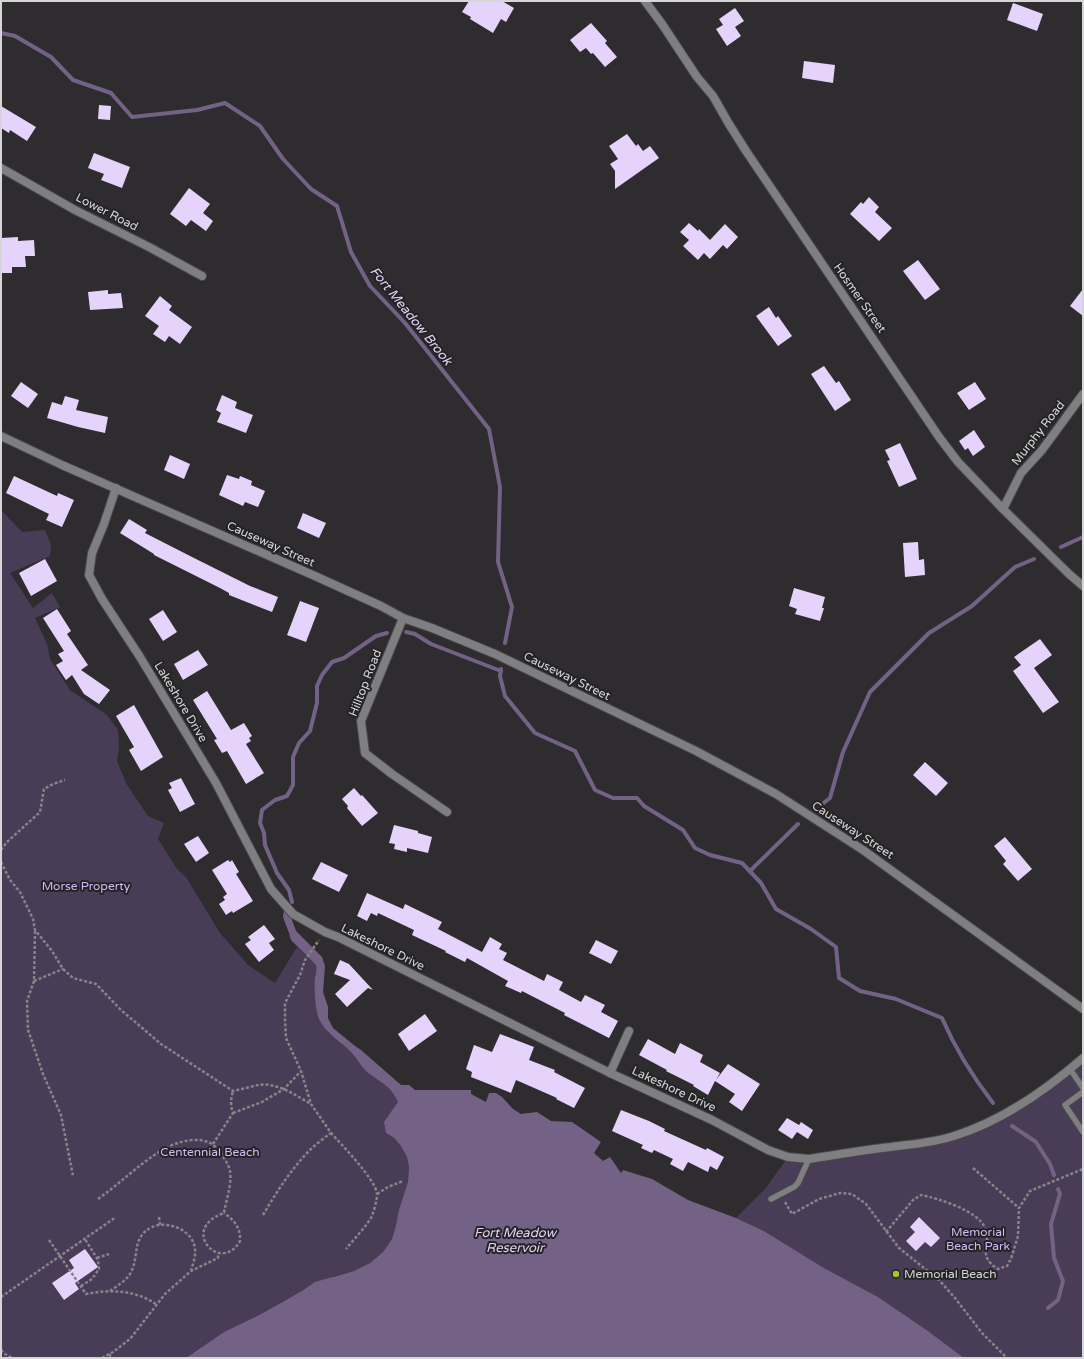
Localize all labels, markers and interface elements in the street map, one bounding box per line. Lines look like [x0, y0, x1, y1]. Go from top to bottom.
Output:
street label: Lower Road [73, 190, 141, 234]
street label: Hosmer Street [831, 260, 889, 336]
water label: Fort Meadow Brook [366, 264, 456, 369]
street label: Murphy Road [1009, 398, 1067, 468]
street label: Causeway Street [225, 518, 318, 570]
street label: Hilltop Road [346, 648, 384, 718]
street label: Causeway Street [521, 649, 613, 703]
street label: Lakeshore Drive [152, 659, 211, 745]
street label: Causeway Street [809, 798, 897, 862]
park label: Morse Property [42, 879, 131, 893]
street label: Lakeshore Drive [339, 921, 427, 973]
street label: Lakeshore Drive [630, 1063, 718, 1115]
park label: Centennial Beach [160, 1145, 260, 1159]
water label: Fort Meadow Reservoir [474, 1225, 558, 1256]
park label: Memorial Beach Park [946, 1225, 1011, 1253]
place label: Memorial Beach [904, 1267, 996, 1281]
marker: Memorial Beach [891, 1269, 901, 1279]

